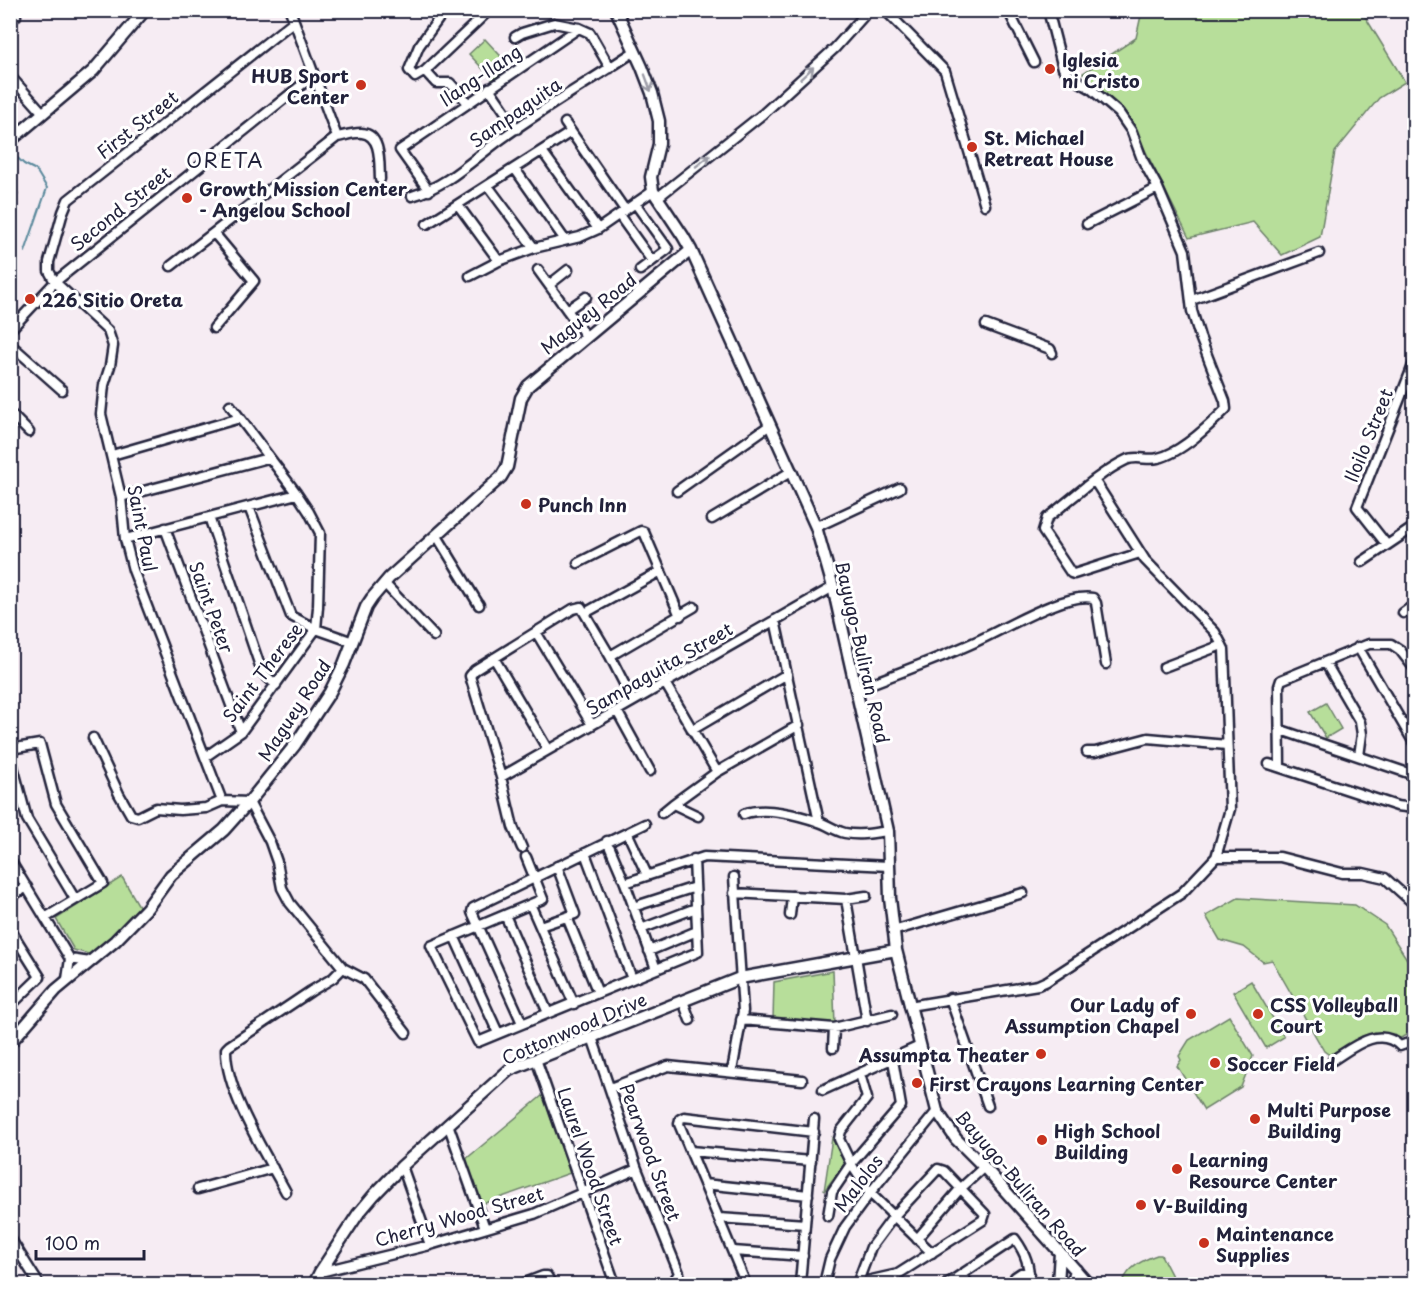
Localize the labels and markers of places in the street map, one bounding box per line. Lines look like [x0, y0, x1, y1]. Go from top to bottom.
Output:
place label: Iglesia ni Cristo [1062, 46, 1140, 94]
place label: HUB Sport Center [251, 62, 350, 110]
marker: Iglesia ni Cristo [1043, 62, 1057, 76]
marker: HUB Sport Center [354, 78, 368, 92]
place label: St. Michael Retreat House [984, 124, 1114, 172]
marker: St. Michael Retreat House [965, 140, 979, 154]
place label: Growth Mission Center - Angelou School [199, 175, 408, 223]
marker: Growth Mission Center - Angelou School [180, 191, 194, 205]
place label: 226 Sitio Oreta [42, 286, 183, 313]
marker: 226 Sitio Oreta [23, 292, 37, 306]
place label: Punch Inn [538, 491, 627, 518]
marker: Punch Inn [519, 497, 533, 511]
place label: Our Lady of Assumption Chapel [1004, 991, 1180, 1039]
place label: CSS Volleyball Court [1270, 991, 1398, 1039]
marker: Our Lady of Assumption Chapel [1184, 1007, 1198, 1021]
marker: CSS Volleyball Court [1251, 1007, 1265, 1021]
place label: Assumpta Theater [858, 1041, 1030, 1068]
marker: Assumpta Theater [1034, 1047, 1048, 1061]
place label: Soccer Field [1227, 1050, 1335, 1077]
marker: Soccer Field [1208, 1056, 1222, 1070]
place label: First Crayons Learning Center [929, 1070, 1204, 1097]
marker: First Crayons Learning Center [910, 1076, 924, 1090]
place label: Multi Purpose Building [1267, 1096, 1391, 1144]
marker: Multi Purpose Building [1248, 1112, 1262, 1126]
place label: High School Building [1054, 1117, 1160, 1165]
marker: High School Building [1035, 1133, 1049, 1147]
place label: Learning Resource Center [1189, 1146, 1338, 1194]
marker: Learning Resource Center [1170, 1162, 1184, 1176]
place label: V-Building [1153, 1192, 1248, 1219]
marker: V-Building [1134, 1198, 1148, 1212]
place label: Maintenance Supplies [1216, 1220, 1334, 1268]
marker: Maintenance Supplies [1197, 1236, 1211, 1250]

